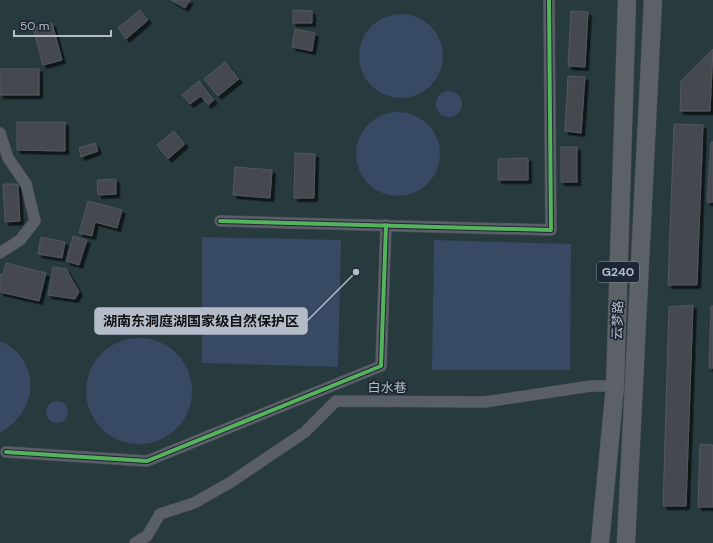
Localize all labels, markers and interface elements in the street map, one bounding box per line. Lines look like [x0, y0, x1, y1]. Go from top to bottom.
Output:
scale bar [14, 12, 111, 38]
text: 50 m [20, 18, 49, 34]
road number: G240 [597, 262, 639, 282]
street label: 云梦路 [608, 300, 627, 340]
callout: 湖南东洞庭湖国家级自然保护区 [95, 308, 307, 334]
text: 湖南东洞庭湖国家级自然保护区 [103, 312, 299, 330]
street label: 白水巷 [367, 379, 407, 396]

